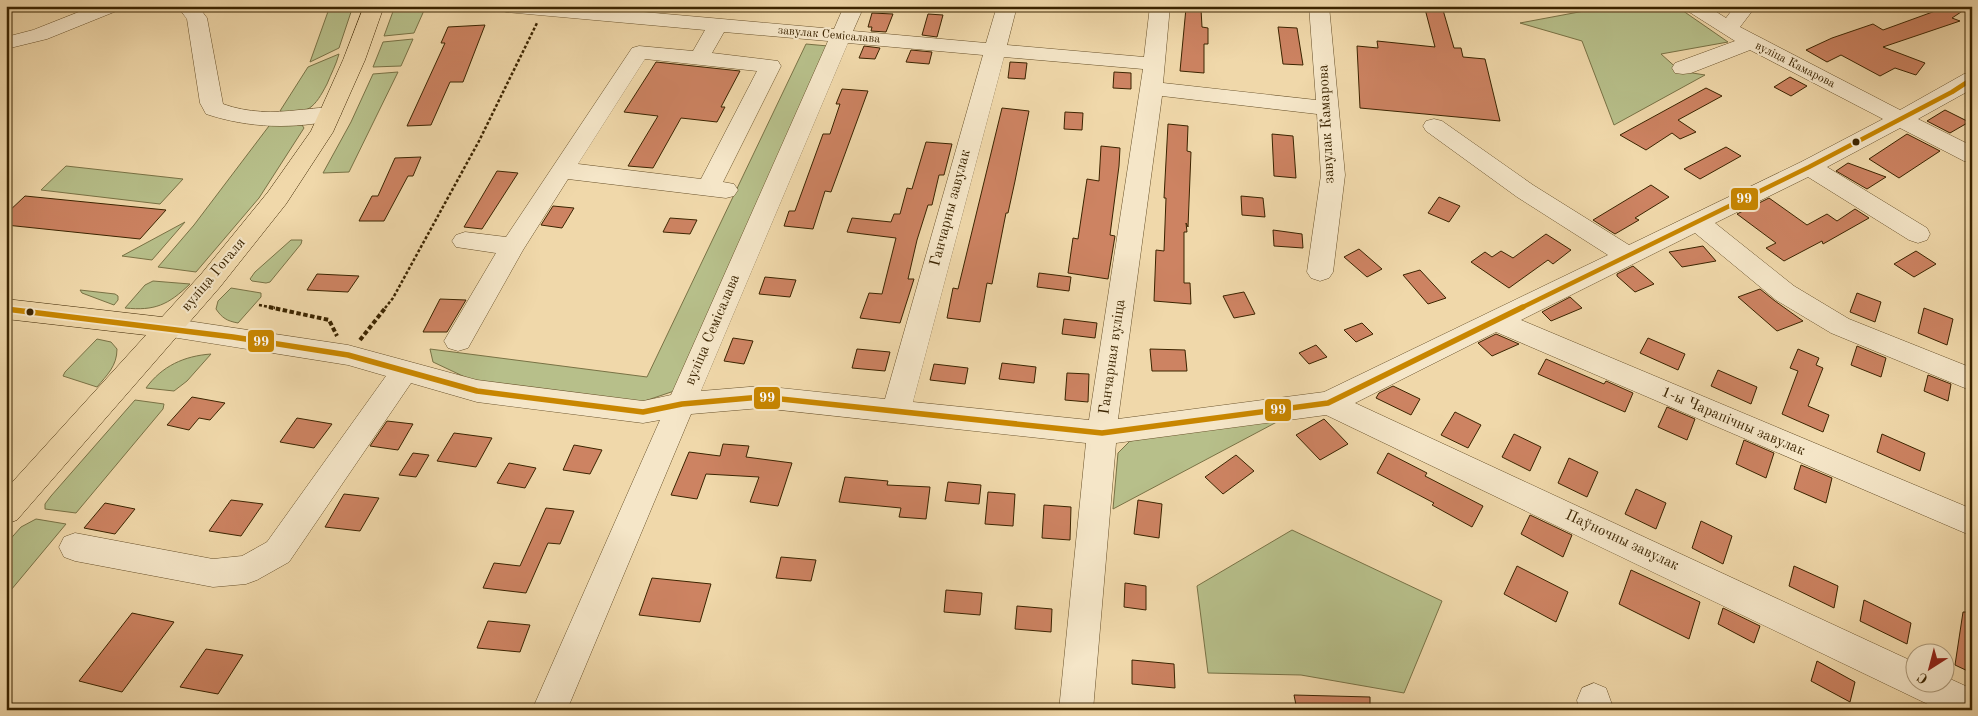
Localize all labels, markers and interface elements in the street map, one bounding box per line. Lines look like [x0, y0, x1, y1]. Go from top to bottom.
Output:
street label: завулак Семісалава [777, 24, 881, 45]
street label: вуліца Камарова [1753, 39, 1837, 90]
street label: завулак Камарова [1316, 64, 1338, 184]
unlabelled marker [1851, 137, 1861, 147]
street label: Ганчарны завулак [928, 148, 974, 268]
line badge: 99 [1730, 187, 1759, 211]
text: 99 [1736, 192, 1752, 206]
street label: вуліца Гогаля [179, 235, 249, 315]
street label: вуліца Семісалава [683, 272, 743, 388]
street label: Ганчарная вуліца [1097, 298, 1129, 416]
unlabelled marker [25, 307, 35, 317]
line badge: 99 [247, 329, 275, 353]
text: 99 [253, 335, 269, 349]
street label: 1-ы Чарапічны завулак [1659, 385, 1808, 459]
line badge: 99 [753, 386, 781, 410]
text: 99 [759, 391, 775, 405]
line badge: 99 [1264, 398, 1292, 422]
text: 99 [1270, 403, 1286, 417]
street label: Паўночны завулак [1563, 508, 1682, 574]
north arrow [1906, 644, 1956, 694]
text: С [1915, 669, 1931, 686]

